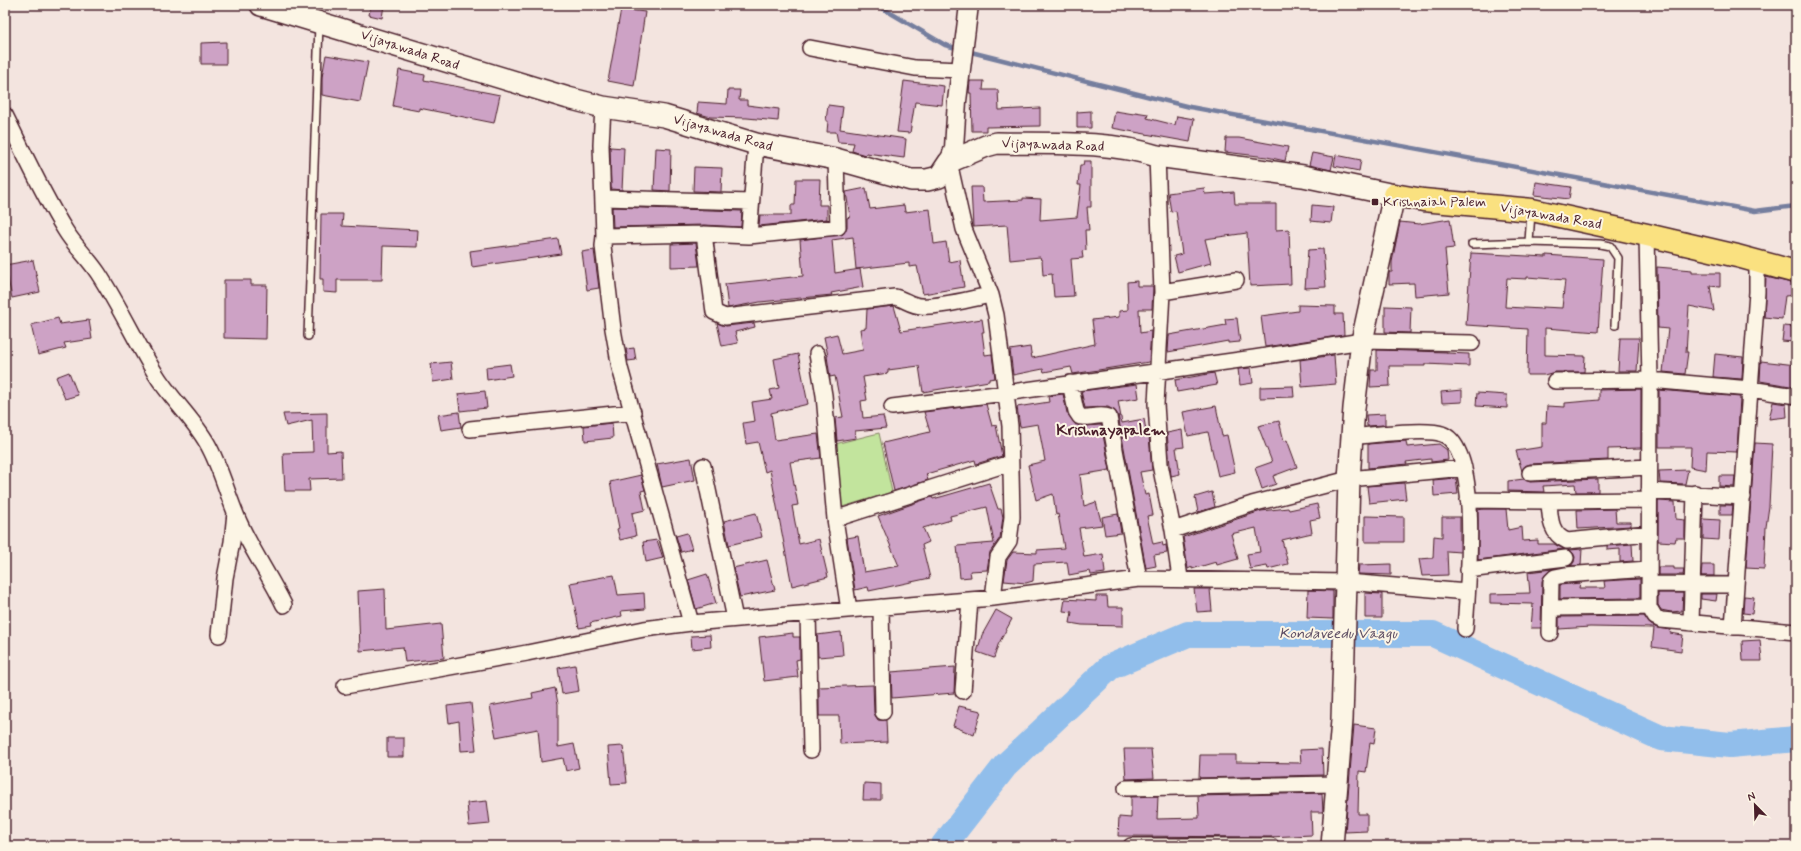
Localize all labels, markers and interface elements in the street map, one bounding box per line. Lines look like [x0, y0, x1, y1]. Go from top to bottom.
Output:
street label: Vijayawada Road [358, 26, 462, 74]
street label: Vijayawada Road [671, 110, 775, 156]
street label: Vijayawada Road [1001, 134, 1105, 156]
place label: Krishnaiah Palem [1383, 193, 1486, 211]
marker: Krishnaiah Palem [1370, 197, 1380, 207]
street label: Vijayawada Road [1499, 198, 1603, 234]
district label: Krishnayapalem [1056, 420, 1166, 441]
water label: Kondaveedu Vaagu [1279, 624, 1398, 644]
north arrow [1735, 785, 1775, 825]
text: N [1745, 789, 1758, 805]

